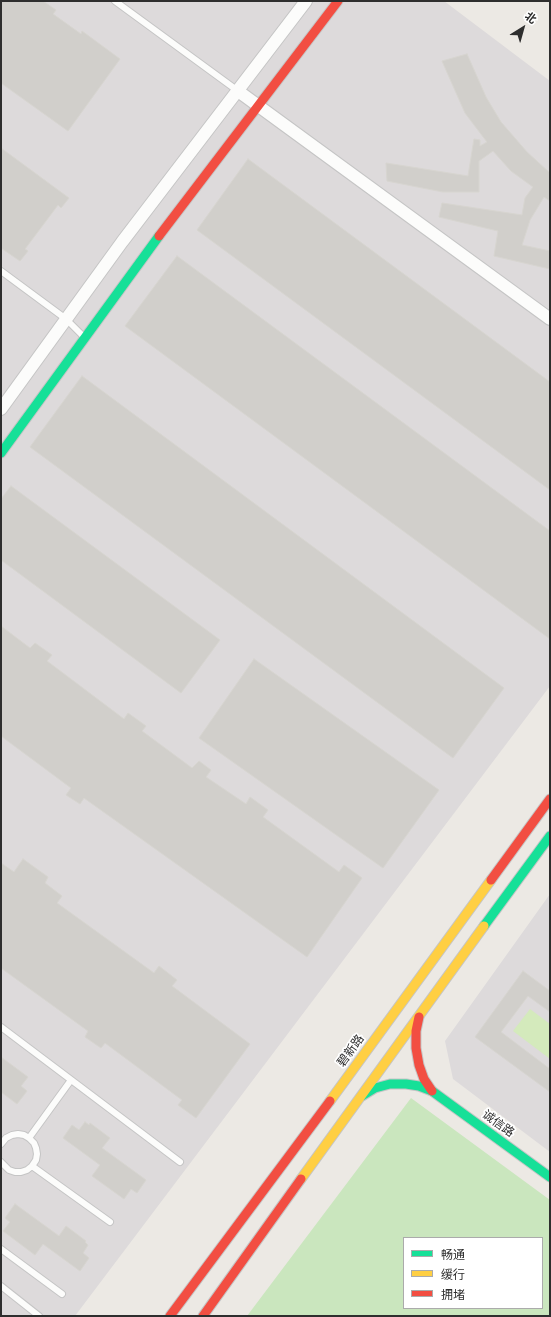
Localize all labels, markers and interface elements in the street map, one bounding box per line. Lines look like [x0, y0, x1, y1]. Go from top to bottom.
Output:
north arrow [503, 8, 543, 48]
text: 北 [522, 10, 539, 27]
street label: 碧新路 [335, 1032, 367, 1070]
street label: 诚信路 [479, 1108, 517, 1140]
legend [403, 1237, 543, 1309]
text: 畅通 [441, 1248, 465, 1262]
text: 缓行 [441, 1268, 465, 1282]
text: 拥堵 [441, 1288, 465, 1302]

